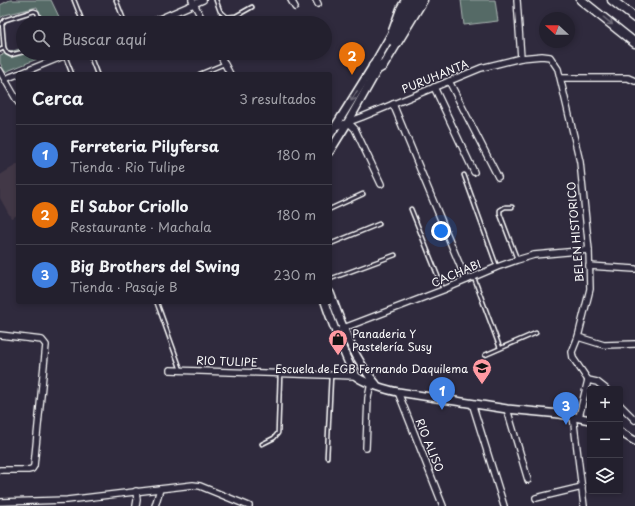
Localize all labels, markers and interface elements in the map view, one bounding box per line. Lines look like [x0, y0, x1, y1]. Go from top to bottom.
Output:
north arrow [539, 12, 575, 48]
search box [16, 16, 332, 60]
one-way arrow [603, 17, 614, 26]
icon: search [30, 27, 52, 49]
text: Buscar aquí [62, 27, 146, 50]
pin: 2 [339, 42, 365, 75]
street label: PURUHANTA [399, 55, 471, 97]
text: Cerca [32, 85, 83, 111]
text: 3 resultados [239, 89, 316, 108]
one-way arrow [349, 91, 358, 102]
text: Ferreteria Pilyfersa [70, 134, 219, 157]
text: 1 [42, 145, 48, 164]
text: 180 m [277, 145, 316, 164]
text: Tienda · Rio Tulipe [70, 157, 185, 176]
street label: BELEN HISTORICO [562, 181, 588, 283]
text: El Sabor Criollo [70, 194, 188, 217]
text: 2 [40, 205, 50, 224]
text: 180 m [277, 205, 316, 224]
text: Restaurante · Machala [70, 217, 212, 236]
your location [431, 221, 451, 241]
text: Big Brothers del Swing [70, 254, 240, 277]
street label: CACHABI [428, 255, 484, 291]
text: 3 [41, 265, 49, 284]
text: 230 m [274, 265, 316, 284]
text: Tienda · Pasaje B [70, 277, 177, 296]
place label: Panaderia Y Pastelería Susy [352, 325, 432, 355]
shop icon: Panaderia Y Pastelería Susy [327, 328, 349, 356]
street label: RIO TULIPE [196, 351, 258, 371]
school or university icon: Escuela de EGB Fernando Daquilema [471, 357, 493, 385]
place label: Escuela de EGB Fernando Daquilema [275, 360, 468, 377]
pin: 1 [429, 377, 455, 410]
map controls [587, 386, 623, 494]
button: + [587, 386, 623, 422]
pin: 3 [553, 392, 579, 425]
street label: RIO ALISO [412, 416, 448, 474]
button: − [587, 422, 623, 458]
button: layers [587, 458, 623, 494]

